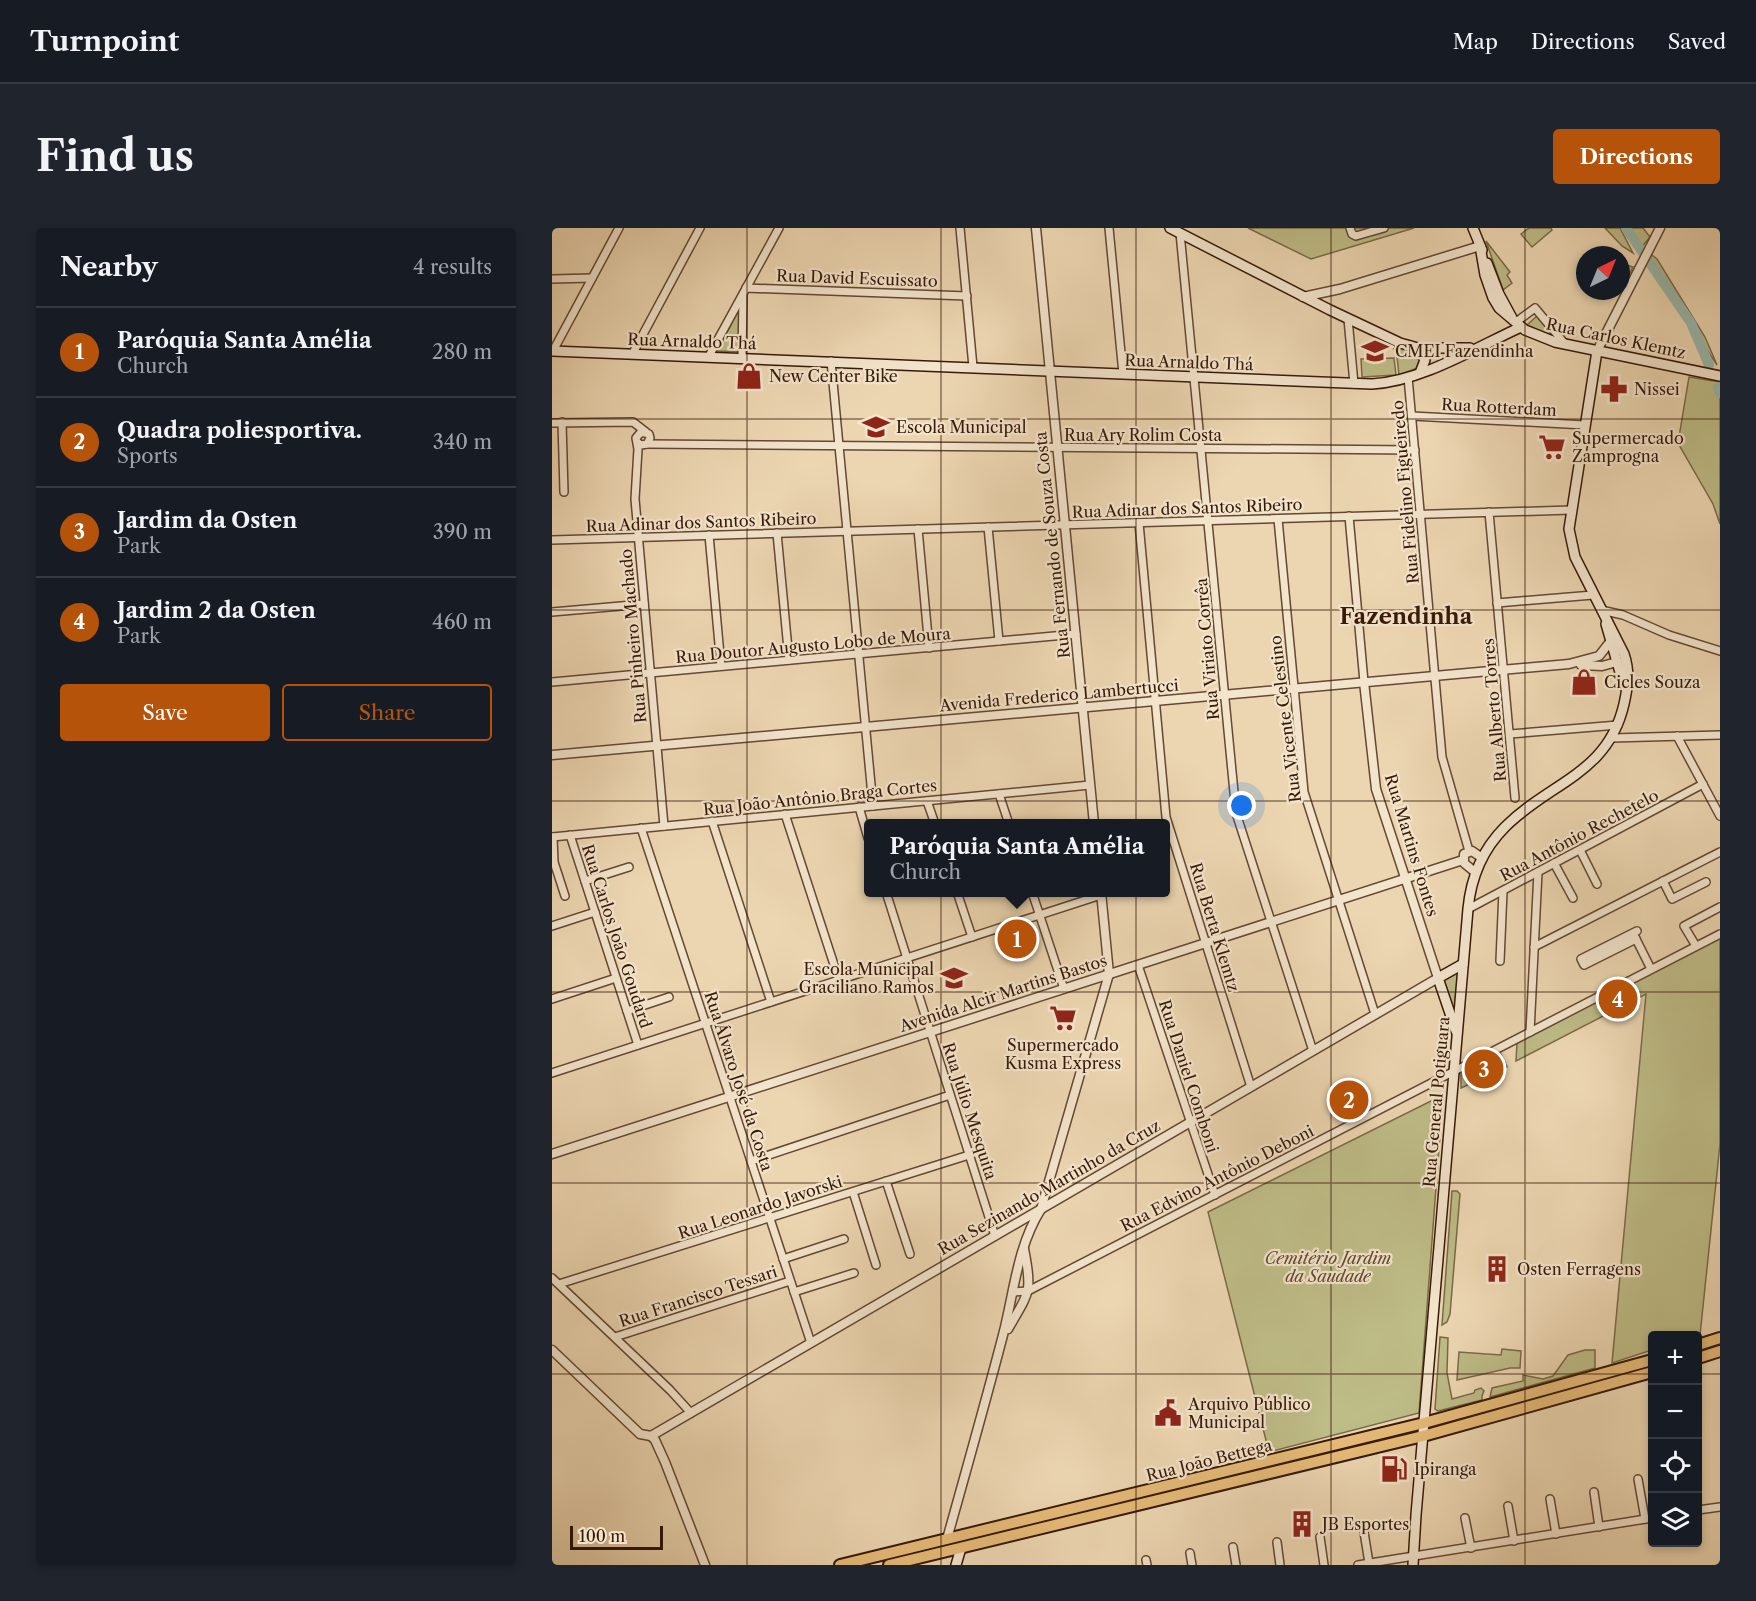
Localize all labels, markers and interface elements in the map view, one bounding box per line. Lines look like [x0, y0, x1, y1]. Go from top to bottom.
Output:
text: Turnpoint [30, 24, 179, 58]
text: Map [1453, 29, 1498, 54]
text: Directions [1531, 29, 1635, 54]
text: Saved [1668, 29, 1726, 54]
button: Directions [1553, 129, 1720, 184]
text: Find us [36, 130, 194, 182]
north arrow [1576, 246, 1630, 300]
text: Nearby [60, 251, 158, 283]
text: 4 results [413, 255, 492, 279]
street label: Rua David Escuissato [776, 265, 938, 291]
street label: Rua Carlos Klemtz [1544, 313, 1688, 363]
text: Paróquia Santa Amélia [117, 327, 372, 354]
street label: Rua Arnaldo Thá [627, 329, 757, 353]
school or university icon: CMEI Fazendinha [1360, 336, 1390, 366]
text: 1 [75, 340, 84, 364]
text: 280 m [432, 340, 492, 364]
place label: CMEI Fazendinha [1395, 341, 1534, 361]
street label: Rua Arnaldo Thá [1124, 350, 1254, 374]
text: Church [117, 354, 188, 378]
shop icon: New Center Bike [734, 361, 764, 391]
place label: New Center Bike [769, 366, 898, 386]
pharmacy icon: Nissei [1599, 374, 1629, 404]
place label: Nissei [1634, 379, 1680, 399]
street label: Rua Rotterdam [1441, 394, 1557, 420]
street label: Rua Fidelino Figueiredo [1387, 399, 1423, 585]
school or university icon: Escola Municipal [861, 412, 891, 442]
text: Quadra poliesportiva. [117, 417, 362, 444]
place label: Escola Municipal [896, 417, 1027, 437]
street label: Rua Ary Rolim Costa [1064, 425, 1223, 445]
place label: Supermercado Zamprogna [1572, 428, 1684, 466]
text: 2 [74, 430, 85, 454]
text: 340 m [433, 430, 492, 454]
street label: Rua Fernando de Souza Costa [1030, 430, 1074, 659]
supermarket icon: Supermercado Zamprogna [1537, 432, 1567, 462]
text: Sports [117, 444, 178, 468]
street label: Rua Adinar dos Santos Ribeiro [1071, 494, 1303, 522]
text: Jardim da Osten [117, 507, 297, 534]
street label: Rua Adinar dos Santos Ribeiro [585, 508, 817, 536]
text: 3 [74, 520, 85, 544]
text: 390 m [433, 520, 492, 544]
text: Park [117, 534, 160, 558]
street label: Rua Pinheiro Machado [615, 548, 651, 724]
street label: Rua Viriato Corrêa [1191, 577, 1223, 721]
text: Jardim 2 da Osten [117, 597, 316, 624]
district label: Fazendinha [1340, 603, 1473, 630]
text: 4 [74, 610, 85, 634]
text: 460 m [432, 610, 492, 634]
street label: Rua Doutor Augusto Lobo de Moura [675, 623, 952, 667]
text: Park [117, 624, 160, 648]
street label: Rua Vicente Celestino [1265, 634, 1305, 804]
street label: Rua Alberto Torres [1478, 637, 1510, 783]
shop icon: Cicles Souza [1569, 667, 1599, 697]
place label: Cicles Souza [1604, 672, 1701, 692]
street label: Avenida Frederico Lambertucci [938, 675, 1180, 716]
button: Save [60, 684, 270, 741]
button: Share [282, 684, 492, 741]
street label: Rua Martins Fontes [1381, 771, 1443, 919]
street label: Rua João Antônio Braga Cortes [702, 775, 938, 819]
street label: Rua Antônio Rechetelo [1496, 785, 1662, 885]
your location [1227, 791, 1256, 820]
popup [864, 819, 1170, 897]
text: Paróquia Santa Amélia [890, 833, 1144, 860]
street label: Rua Carlos João Goudard [578, 842, 656, 1031]
text: Church [890, 860, 961, 884]
street label: Rua Berta Klemtz [1186, 860, 1244, 994]
pin: 1 [998, 916, 1036, 962]
street label: Avenida Alcir Martins Bastos [896, 950, 1109, 1036]
place label: Escola Municipal Graciliano Ramos [799, 959, 934, 997]
school or university icon: Escola Municipal Graciliano Ramos [939, 963, 969, 993]
pin: 4 [1598, 976, 1638, 1022]
street label: Rua Álvaro José da Costa [700, 989, 778, 1174]
street label: Rua Daniel Comboni [1155, 997, 1223, 1155]
supermarket icon: Supermercado Kusma Express [1048, 1003, 1078, 1033]
street label: Rua General Potiguara [1419, 1015, 1453, 1188]
place label: Supermercado Kusma Express [1005, 1035, 1121, 1073]
street label: Rua Júlio Mesquita [938, 1040, 1002, 1183]
pin: 3 [1464, 1046, 1504, 1092]
pin: 2 [1330, 1078, 1368, 1122]
street label: Rua Sezinando Martinho da Cruz [934, 1115, 1164, 1259]
street label: Rua Edvino Antônio Deboni [1117, 1120, 1317, 1236]
street label: Rua Leonardo Javorski [675, 1171, 845, 1243]
park label: Cemitério Jardim da Saudade [1265, 1248, 1391, 1286]
building icon: Osten Ferragens [1482, 1254, 1512, 1284]
place label: Osten Ferragens [1517, 1259, 1641, 1279]
street label: Rua Francisco Tessari [616, 1261, 780, 1331]
map controls [1648, 1331, 1702, 1547]
button: + [1648, 1331, 1702, 1385]
button: − [1648, 1385, 1702, 1439]
place label: Arquivo Público Municipal [1187, 1394, 1311, 1432]
public building icon: Arquivo Público Municipal [1153, 1398, 1183, 1428]
street label: Rua João Bettega [1144, 1435, 1275, 1485]
button: locate [1648, 1439, 1702, 1493]
fuel station icon: Ipiranga [1379, 1454, 1409, 1484]
place label: Ipiranga [1414, 1459, 1477, 1479]
button: layers [1648, 1493, 1702, 1547]
building icon: JB Esportes [1287, 1509, 1317, 1539]
place label: JB Esportes [1319, 1514, 1409, 1534]
scale bar [570, 1523, 663, 1550]
text: 100 m [579, 1526, 625, 1546]

